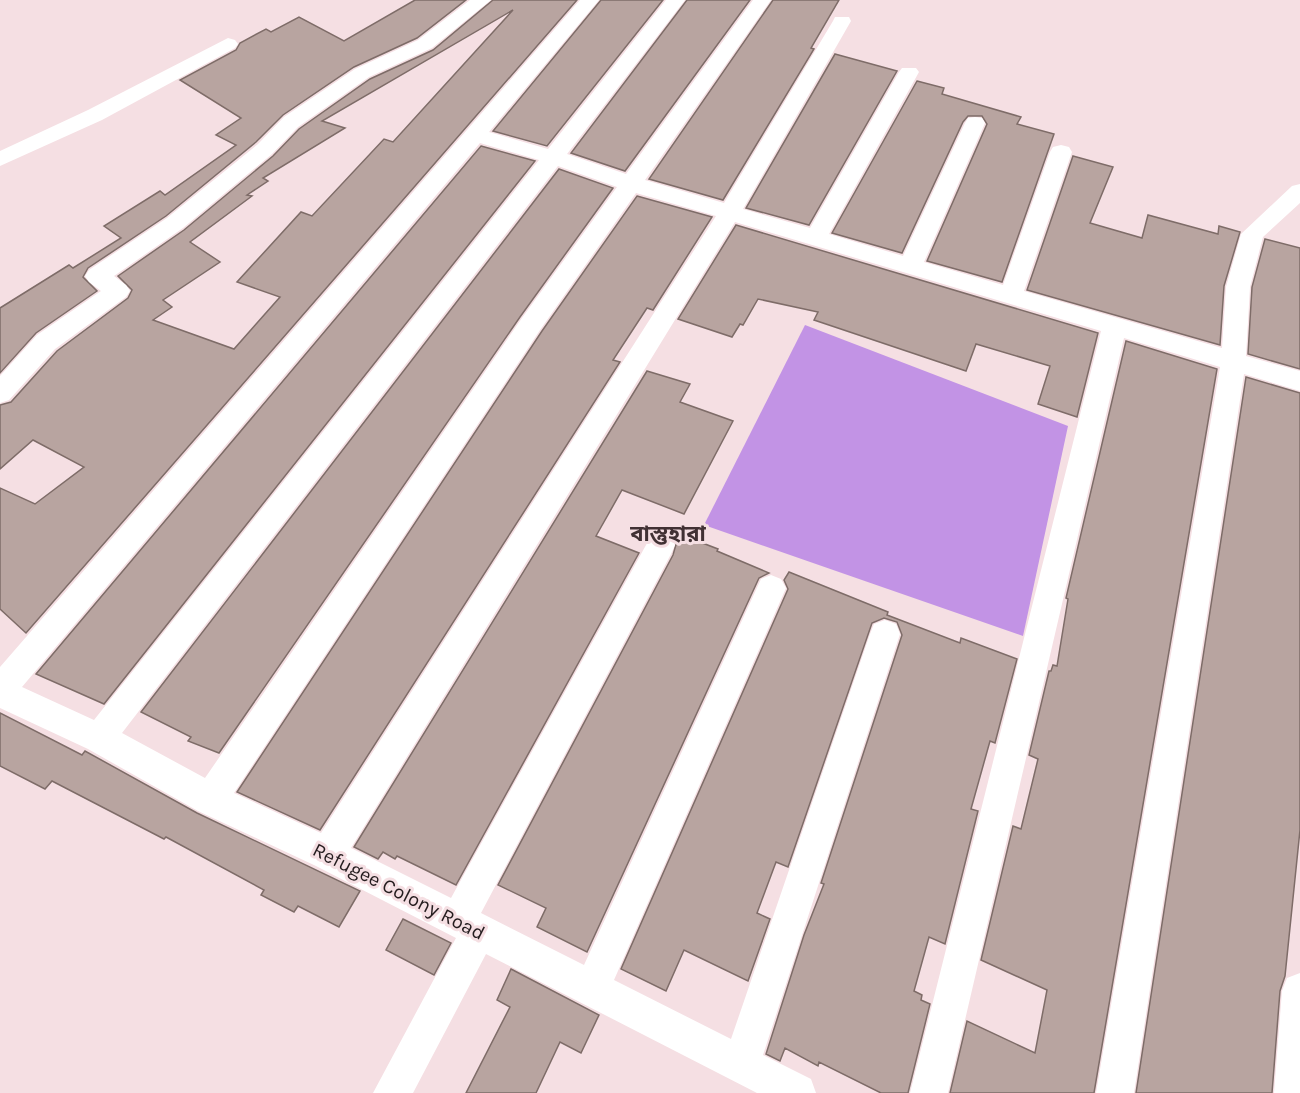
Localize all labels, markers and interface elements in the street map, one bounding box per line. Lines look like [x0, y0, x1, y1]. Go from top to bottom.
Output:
district label: বাস্তুহারা [629, 521, 707, 547]
street label: Refugee Colony Road [309, 838, 489, 945]

